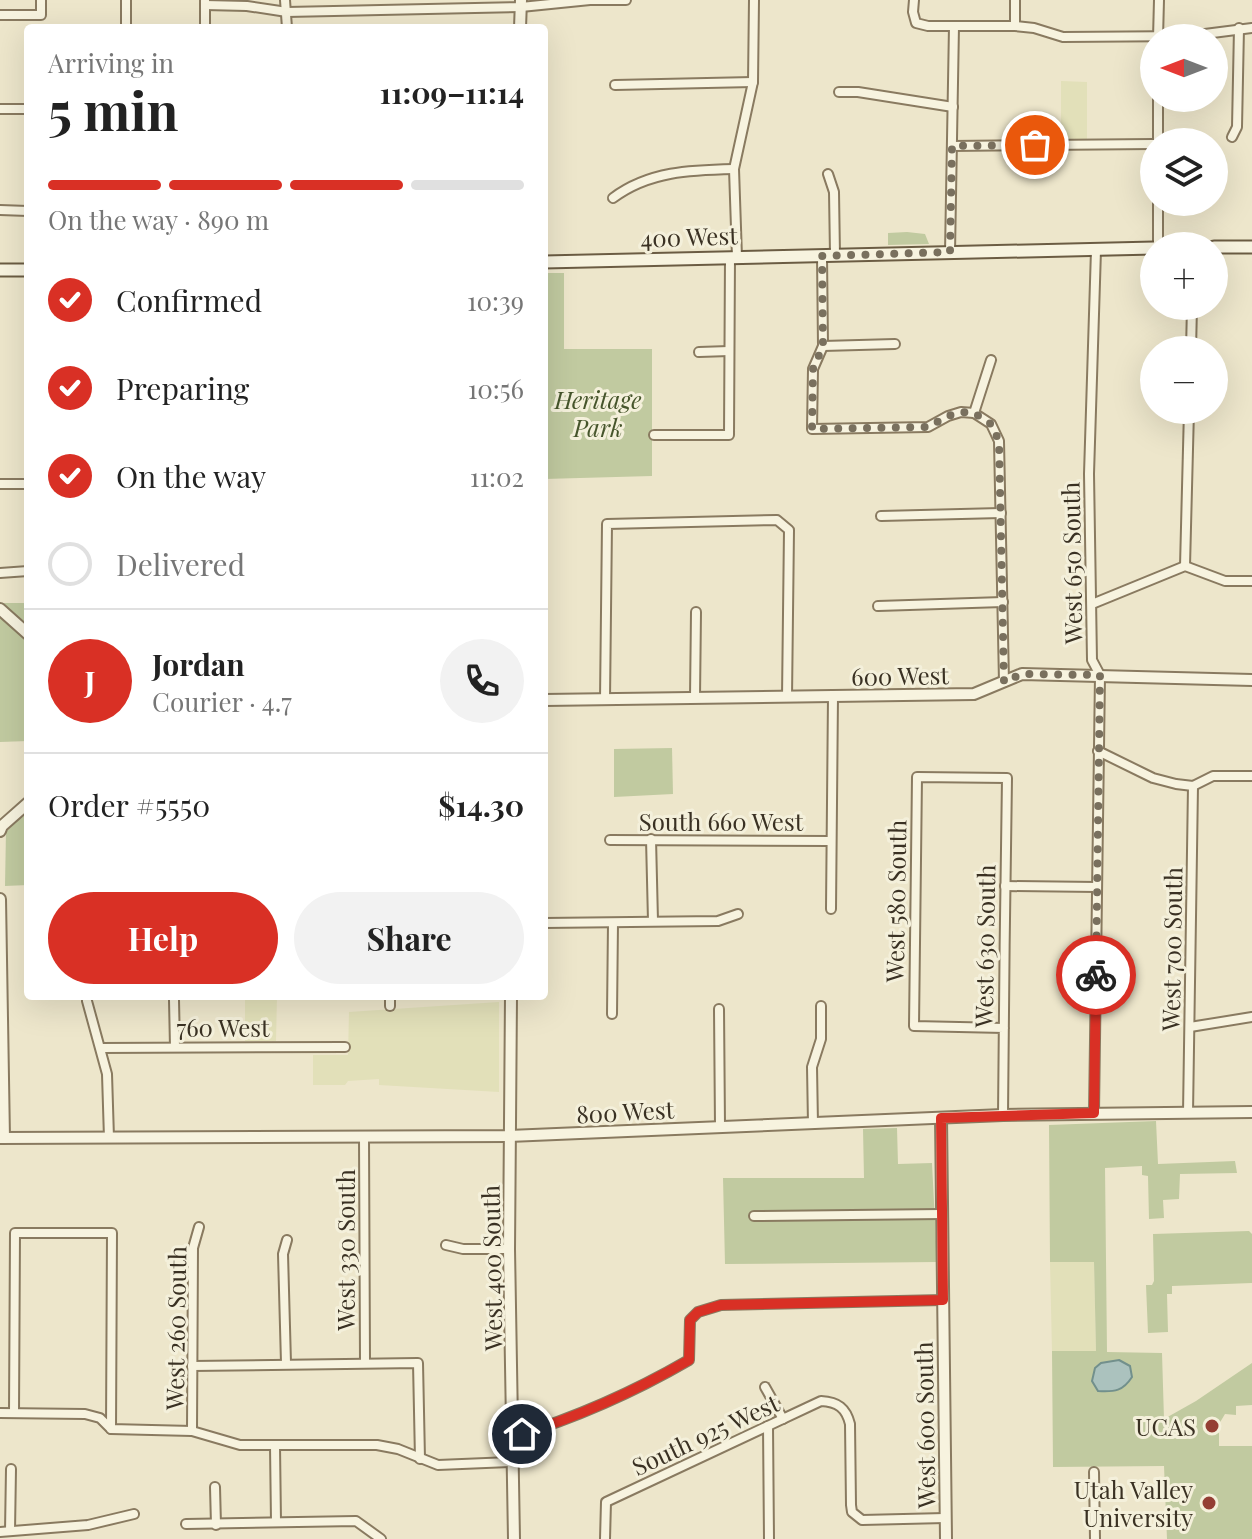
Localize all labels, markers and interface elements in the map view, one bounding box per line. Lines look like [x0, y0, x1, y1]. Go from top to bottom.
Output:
north arrow [1140, 24, 1228, 112]
map controls [1140, 24, 1228, 424]
text: Arriving in [48, 45, 174, 80]
text: 11:09–11:14 [380, 72, 524, 112]
text: 5 min [48, 75, 179, 144]
pin [1001, 111, 1069, 179]
icon: bag [1013, 123, 1057, 167]
button: layers [1140, 128, 1228, 216]
text: On the way · 890 m [48, 202, 269, 237]
street label: 400 West [640, 218, 739, 254]
button: + [1140, 232, 1228, 320]
icon: check [48, 278, 92, 322]
text: Confirmed [116, 280, 262, 320]
text: 10:39 [467, 283, 524, 318]
button: − [1140, 336, 1228, 424]
icon: check [48, 366, 92, 410]
text: Preparing [116, 368, 249, 408]
text: 10:56 [468, 371, 524, 406]
park label: Heritage Park [554, 383, 641, 443]
icon: check [48, 454, 92, 498]
text: On the way [116, 456, 266, 496]
text: 11:02 [470, 459, 524, 494]
street label: West 650 South [1054, 482, 1088, 645]
text: Delivered [116, 544, 245, 584]
button: phone [440, 639, 524, 723]
text: Jordan [152, 644, 245, 684]
street label: 600 West [851, 658, 950, 692]
text: J [85, 661, 95, 701]
text: Courier · 4.7 [152, 684, 292, 719]
text: Order #5550 [48, 785, 210, 825]
text: $14.30 [438, 785, 524, 825]
street label: South 660 West [639, 805, 804, 837]
street label: West 580 South [878, 819, 912, 984]
street label: West 630 South [967, 864, 1001, 1029]
street label: West 700 South [1154, 867, 1188, 1032]
button: Help [48, 892, 278, 984]
button: Share [294, 892, 524, 984]
courier [1056, 935, 1136, 1015]
icon: bike [1074, 953, 1118, 997]
street label: 760 West [176, 1011, 270, 1043]
street label: 800 West [575, 1092, 675, 1130]
street label: West 330 South [329, 1169, 361, 1332]
street label: West 400 South [474, 1185, 508, 1352]
street label: West 260 South [158, 1246, 192, 1411]
street label: West 600 South [907, 1341, 941, 1510]
street label: South 925 West [626, 1386, 784, 1482]
pin [488, 1400, 556, 1468]
place label: UCAS [1135, 1410, 1196, 1442]
icon: home [500, 1412, 544, 1456]
marker: UCAS [1203, 1417, 1221, 1435]
place label: Utah Valley University [1074, 1473, 1193, 1533]
marker: Utah Valley University [1200, 1494, 1218, 1512]

